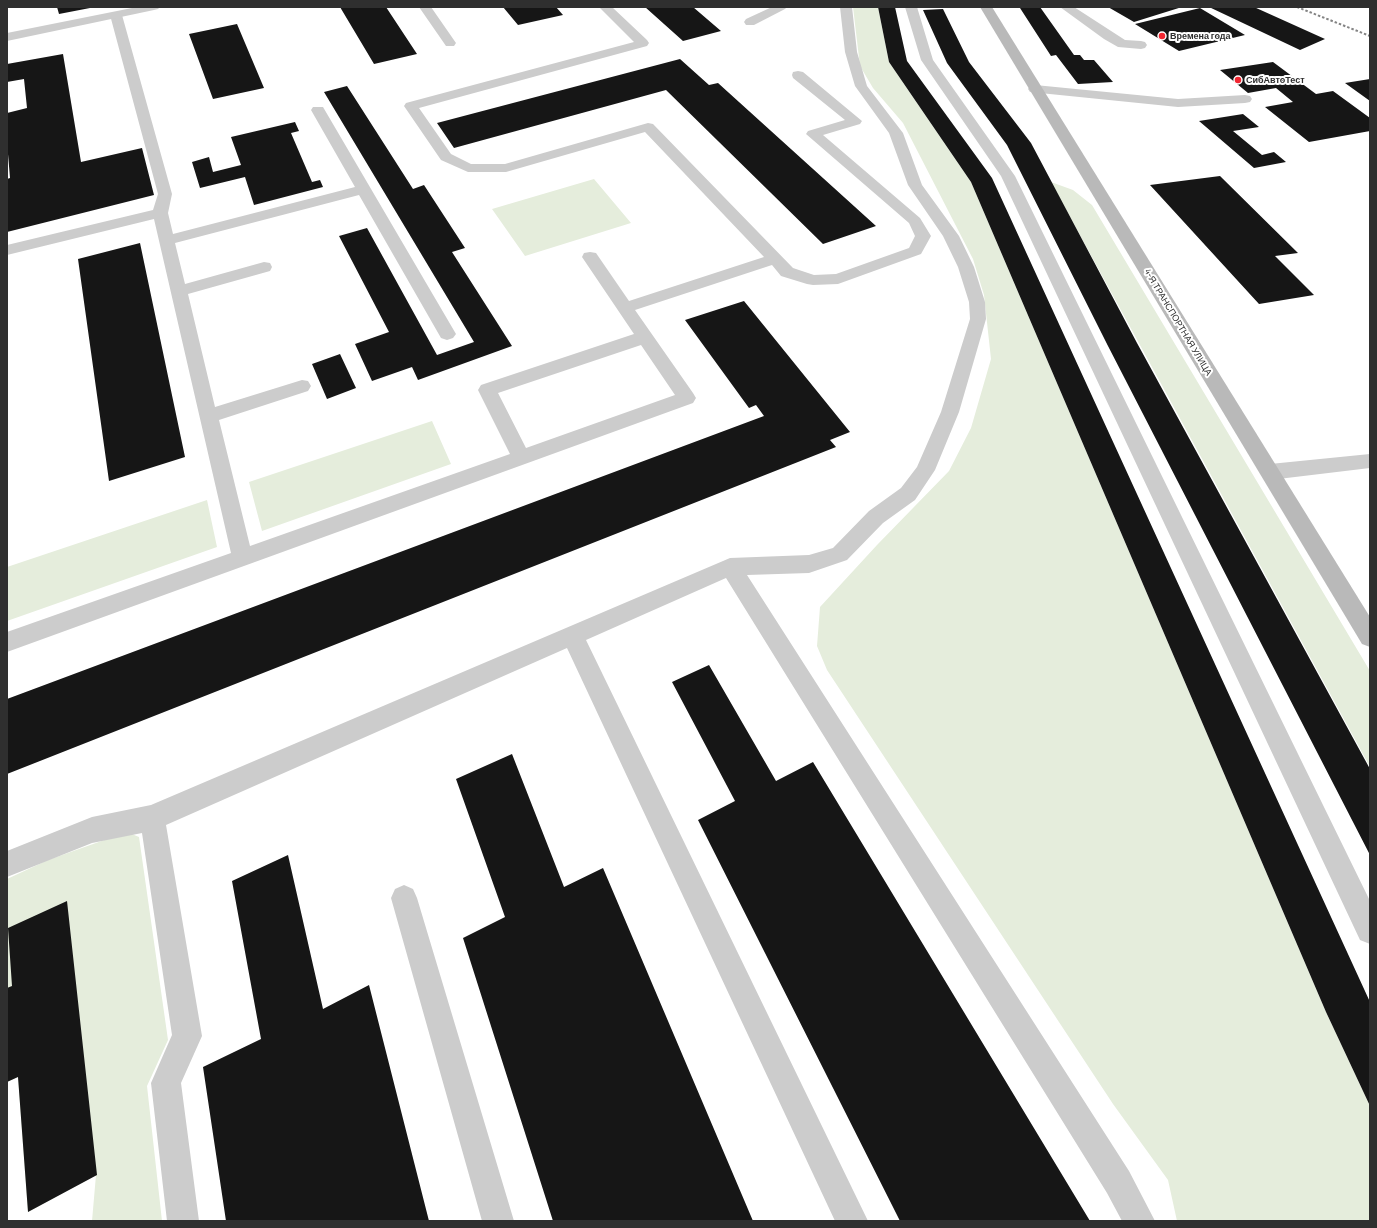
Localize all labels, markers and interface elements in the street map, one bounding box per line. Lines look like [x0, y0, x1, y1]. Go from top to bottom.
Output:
marker: Времена года [1157, 31, 1167, 41]
place label: Времена года [1170, 31, 1231, 41]
marker: СибАвтоТест [1233, 75, 1243, 85]
place label: СибАвтоТест [1246, 75, 1305, 85]
street label: 4-Я ТРАНСПОРТНАЯ УЛИЦА [1142, 267, 1214, 377]

